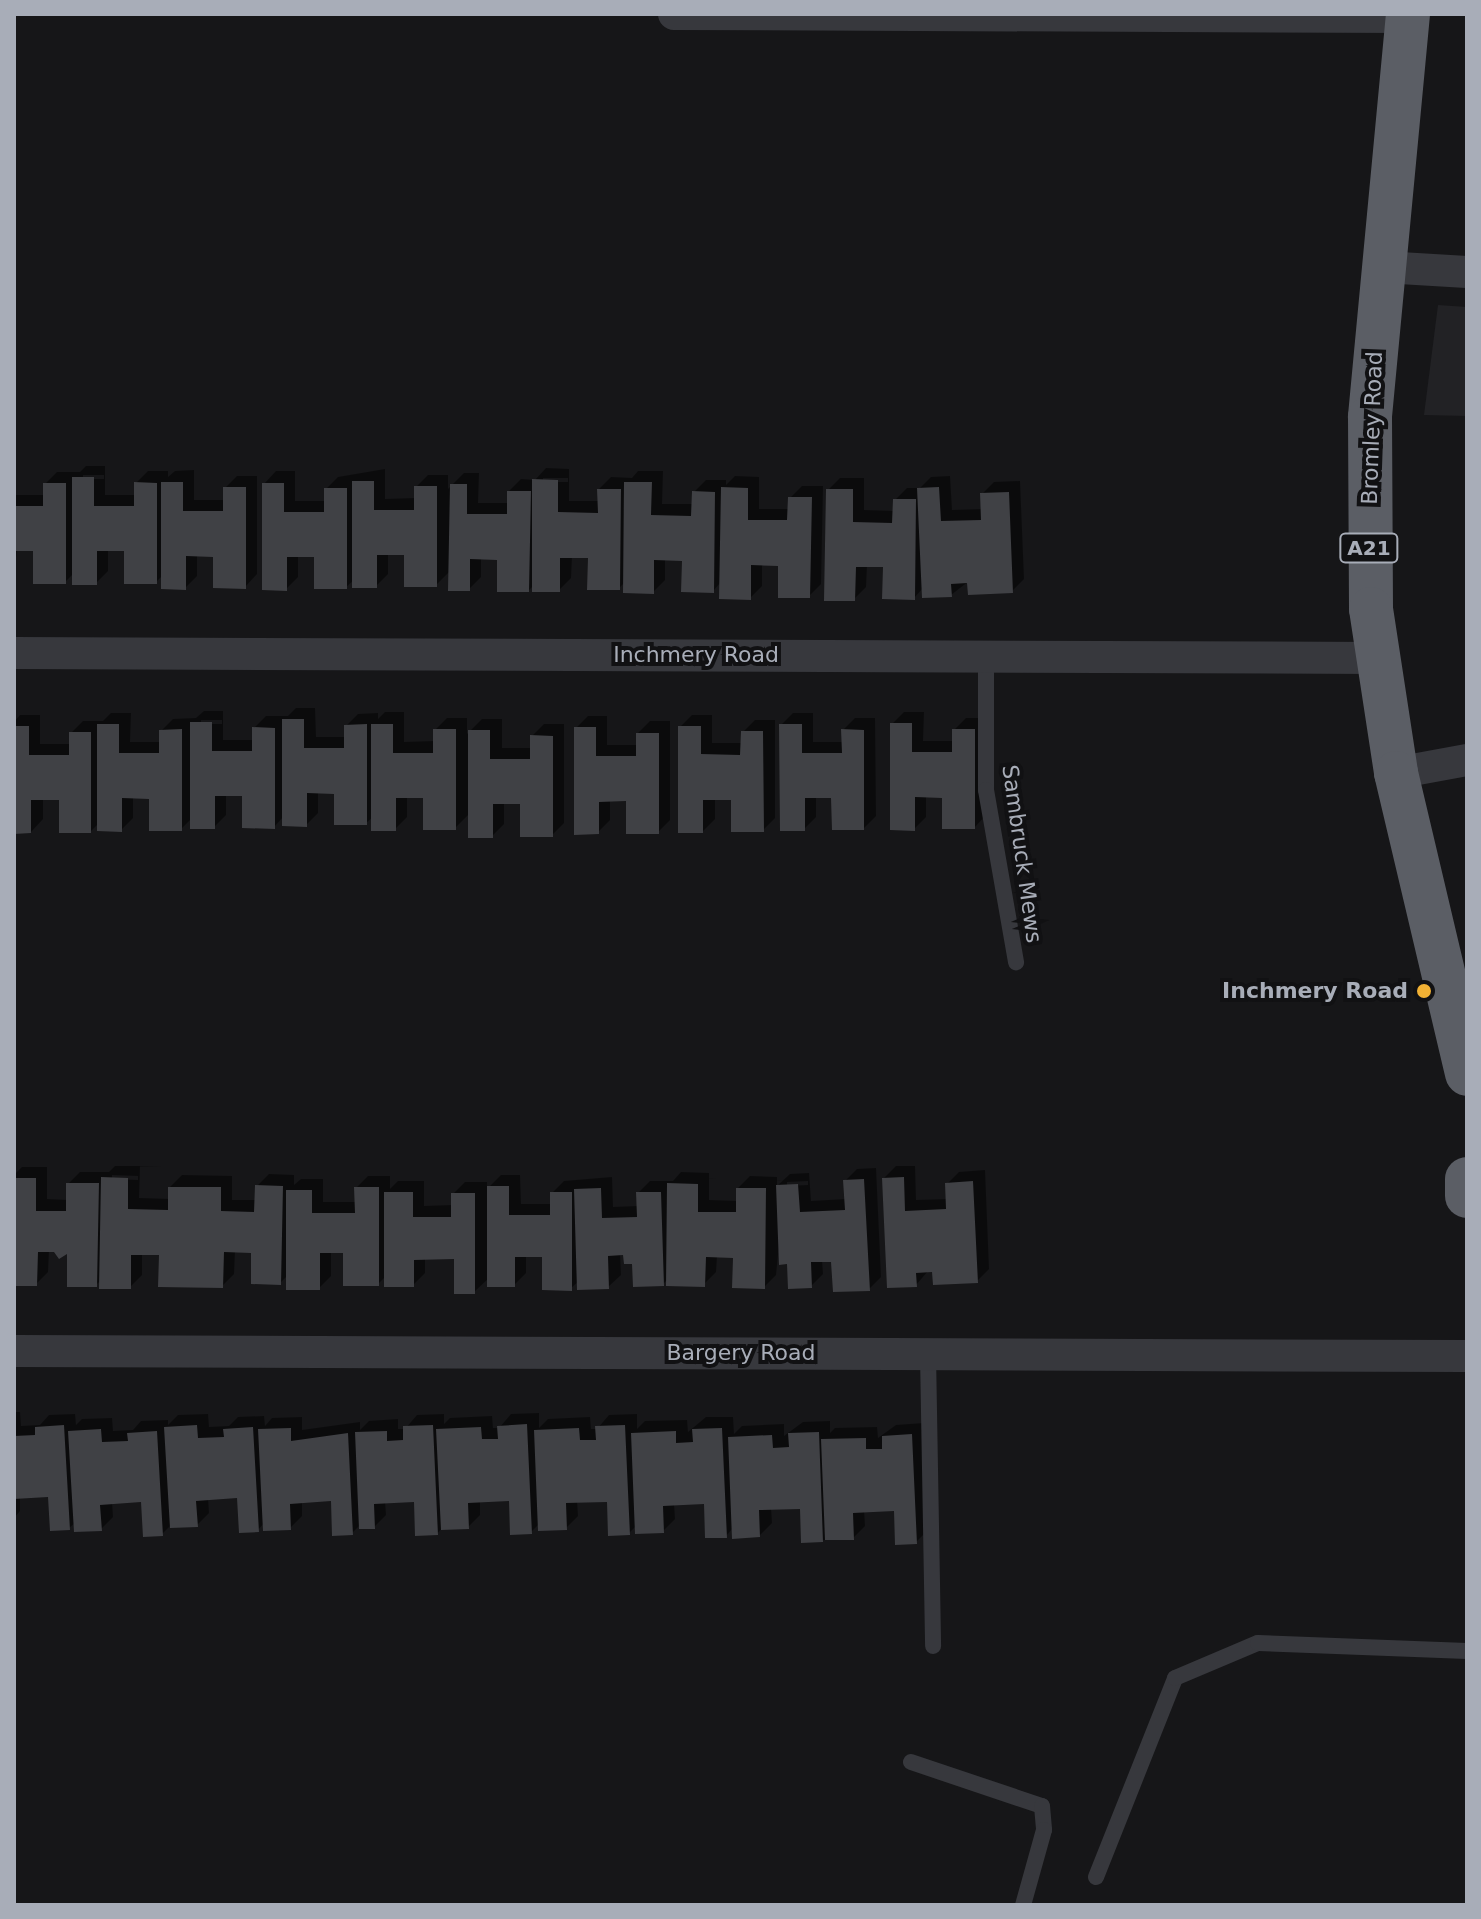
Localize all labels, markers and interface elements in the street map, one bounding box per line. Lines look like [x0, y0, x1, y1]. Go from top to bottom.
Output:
street label: Bromley Road [1356, 351, 1388, 505]
road number: A21 [1339, 532, 1399, 564]
street label: Inchmery Road [613, 642, 779, 668]
street label: Sambruck Mews [996, 763, 1048, 945]
place label: Inchmery Road [1222, 978, 1408, 1004]
marker: Inchmery Road [1415, 982, 1433, 1000]
street label: Bargery Road [667, 1340, 815, 1366]

